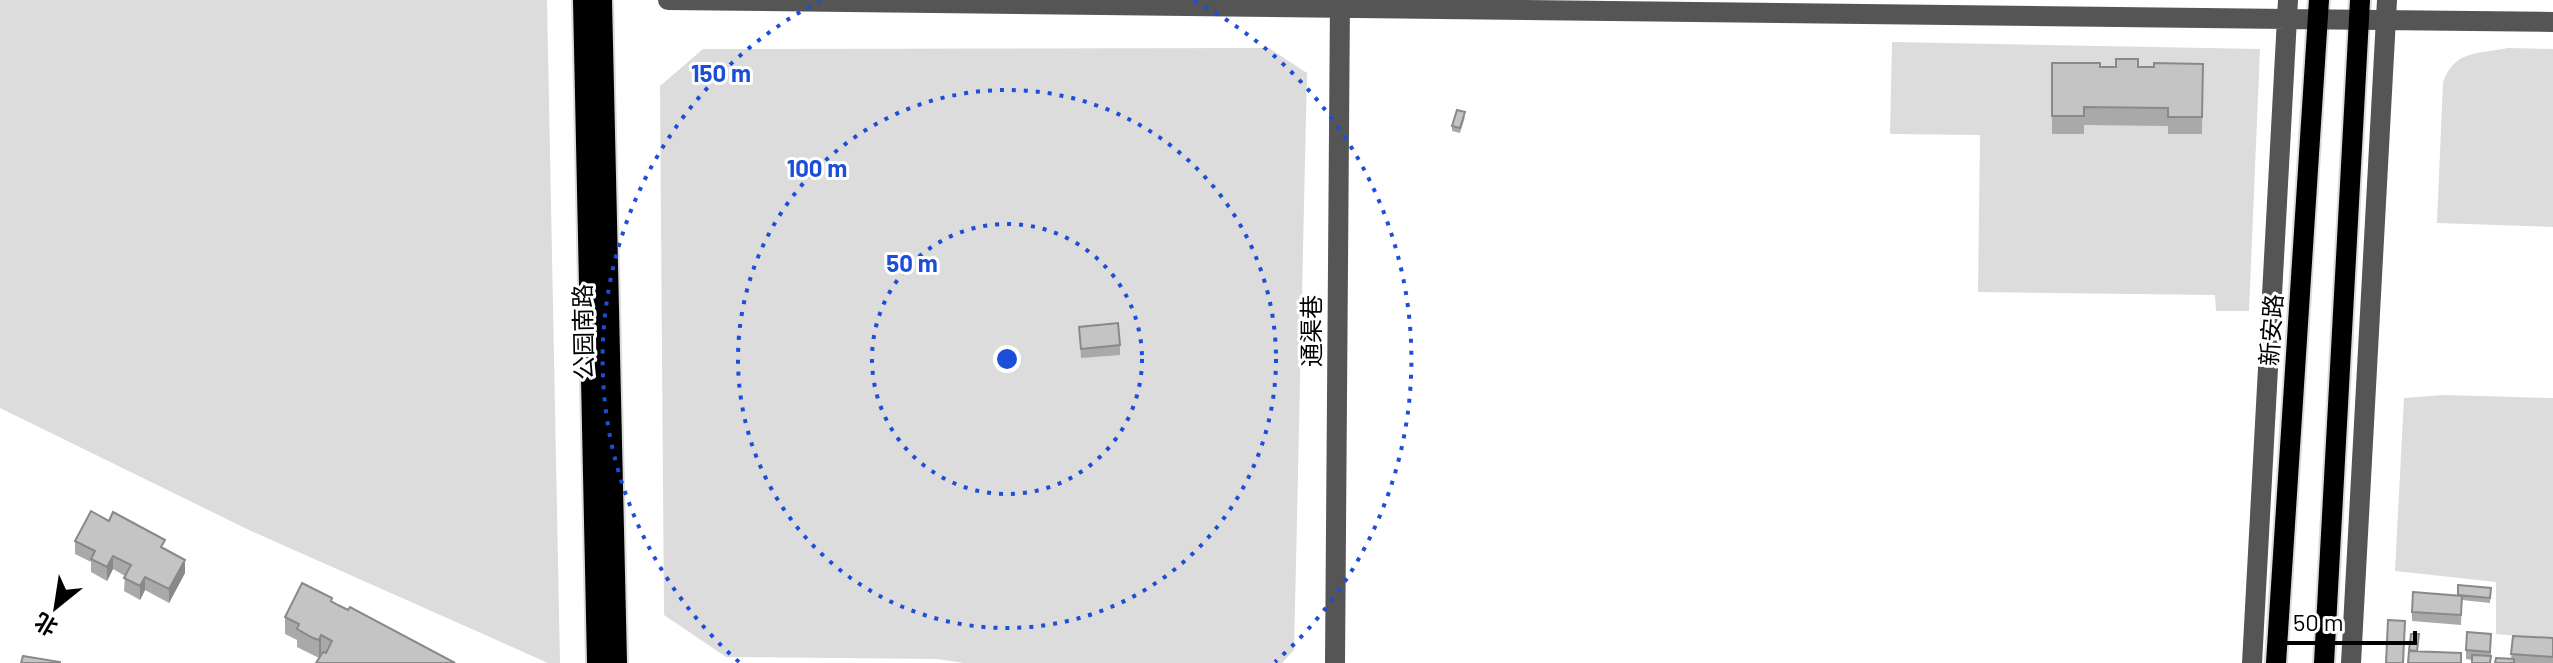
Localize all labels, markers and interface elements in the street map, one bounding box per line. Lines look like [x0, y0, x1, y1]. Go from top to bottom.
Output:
text: 150 m [691, 58, 751, 87]
text: 100 m [787, 153, 847, 182]
text: 50 m [886, 248, 938, 277]
street label: 公园南路 [567, 284, 598, 380]
street label: 新安路 [2254, 293, 2287, 367]
street label: 通渠巷 [1296, 295, 1325, 367]
centre of rings [993, 345, 1021, 373]
north arrow [16, 567, 96, 647]
scale bar [2281, 595, 2415, 645]
text: 50 m [2293, 607, 2344, 636]
text: 北 [29, 608, 62, 642]

